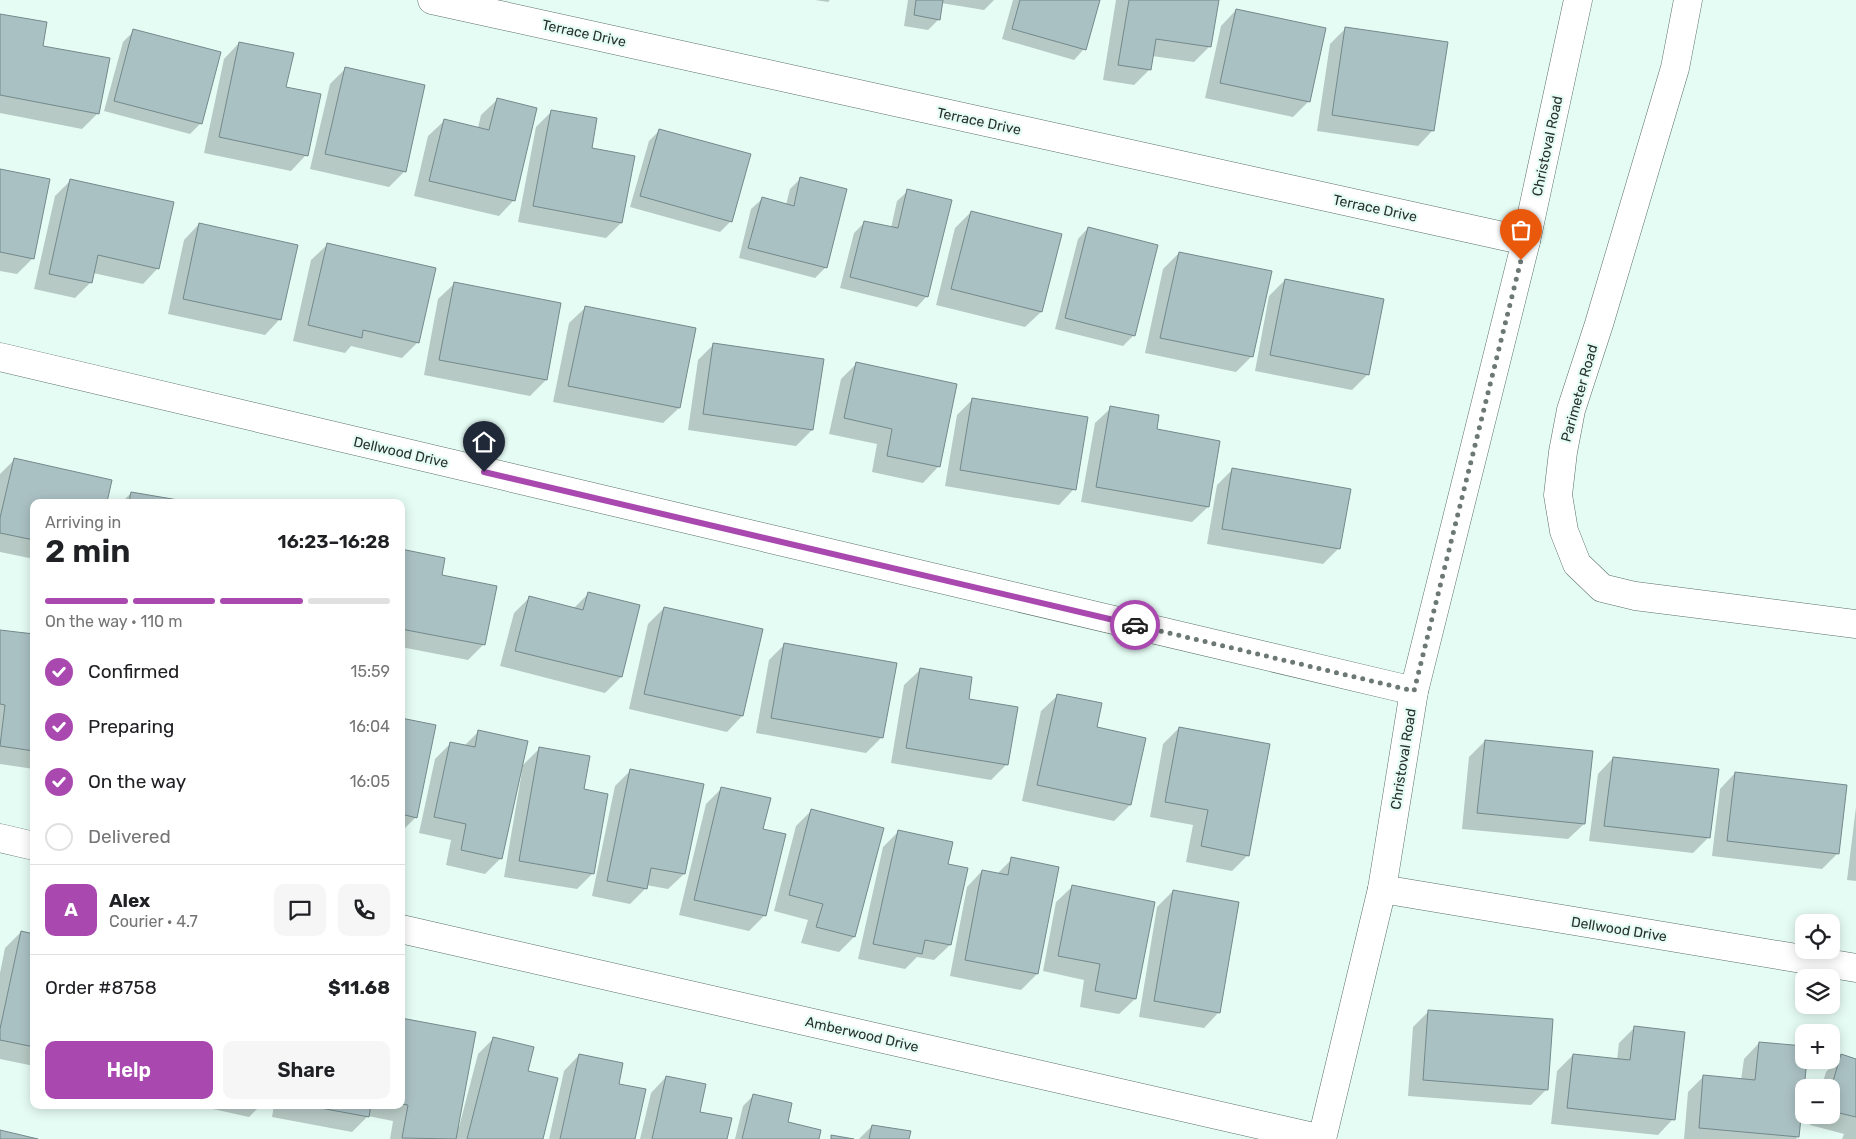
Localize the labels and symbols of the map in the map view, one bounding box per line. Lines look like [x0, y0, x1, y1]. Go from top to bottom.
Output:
street label: Terrace Drive [540, 16, 628, 51]
street label: Christoval Road [1529, 94, 1566, 198]
street label: Terrace Drive [935, 104, 1023, 139]
street label: Terrace Drive [1331, 191, 1419, 226]
pin [1500, 209, 1542, 260]
street label: Parimeter Road [1557, 343, 1601, 444]
pin [463, 421, 505, 472]
street label: Dellwood Drive [352, 433, 450, 472]
courier [1110, 600, 1160, 650]
street label: Christoval Road [1387, 707, 1420, 811]
street label: Dellwood Drive [1570, 914, 1668, 945]
street label: Amberwood Drive [804, 1013, 920, 1056]

